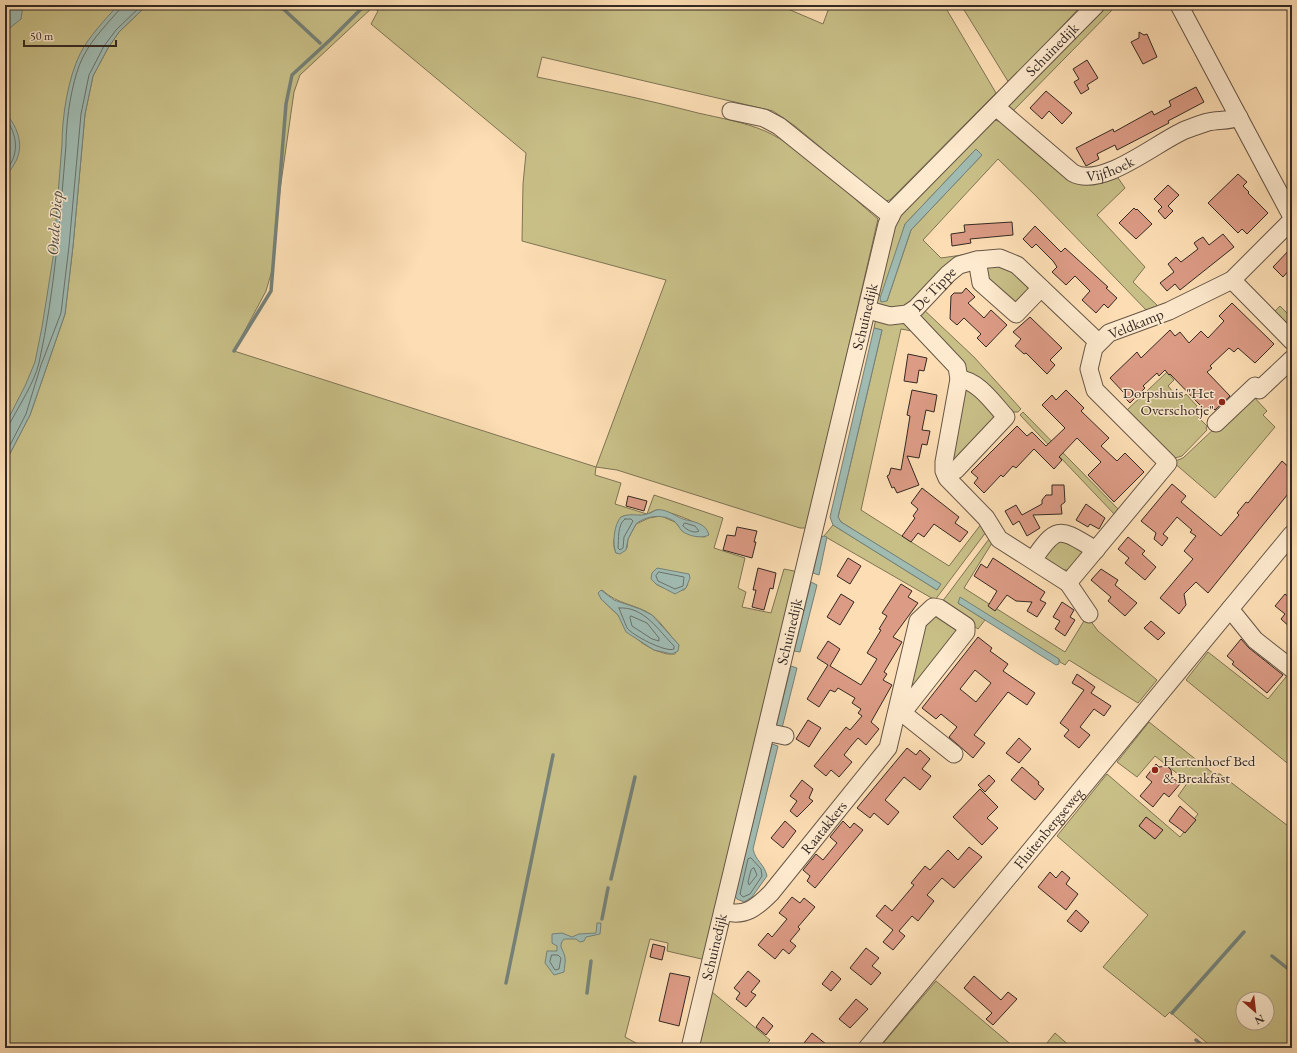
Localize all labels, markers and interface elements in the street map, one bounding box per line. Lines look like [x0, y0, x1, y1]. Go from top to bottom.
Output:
street label: Schuinedijk [1021, 18, 1083, 80]
scale bar [24, 22, 116, 48]
text: 50 m [30, 28, 54, 44]
street label: Vijfhoek [1085, 151, 1138, 186]
water label: Oude Diep [42, 190, 67, 256]
street label: De Tippe [908, 262, 959, 315]
street label: Schuinedijk [847, 280, 882, 352]
street label: Veldkamp [1105, 304, 1166, 343]
place label: Dorpshuis "Het Overschotje" [1123, 383, 1214, 419]
marker: Dorpshuis "Het Overschotje" [1217, 397, 1227, 407]
street label: Schuinedijk [772, 596, 806, 667]
place label: Hertenhoef Bed & Breakfast [1163, 751, 1256, 787]
marker: Hertenhoef Bed & Breakfast [1150, 765, 1160, 775]
street label: Fluitenbergseweg [1009, 783, 1088, 872]
street label: Raatakkers [796, 796, 851, 858]
street label: Schuinedijk [697, 911, 731, 982]
north arrow [1235, 991, 1275, 1031]
text: N [1252, 1012, 1267, 1028]

